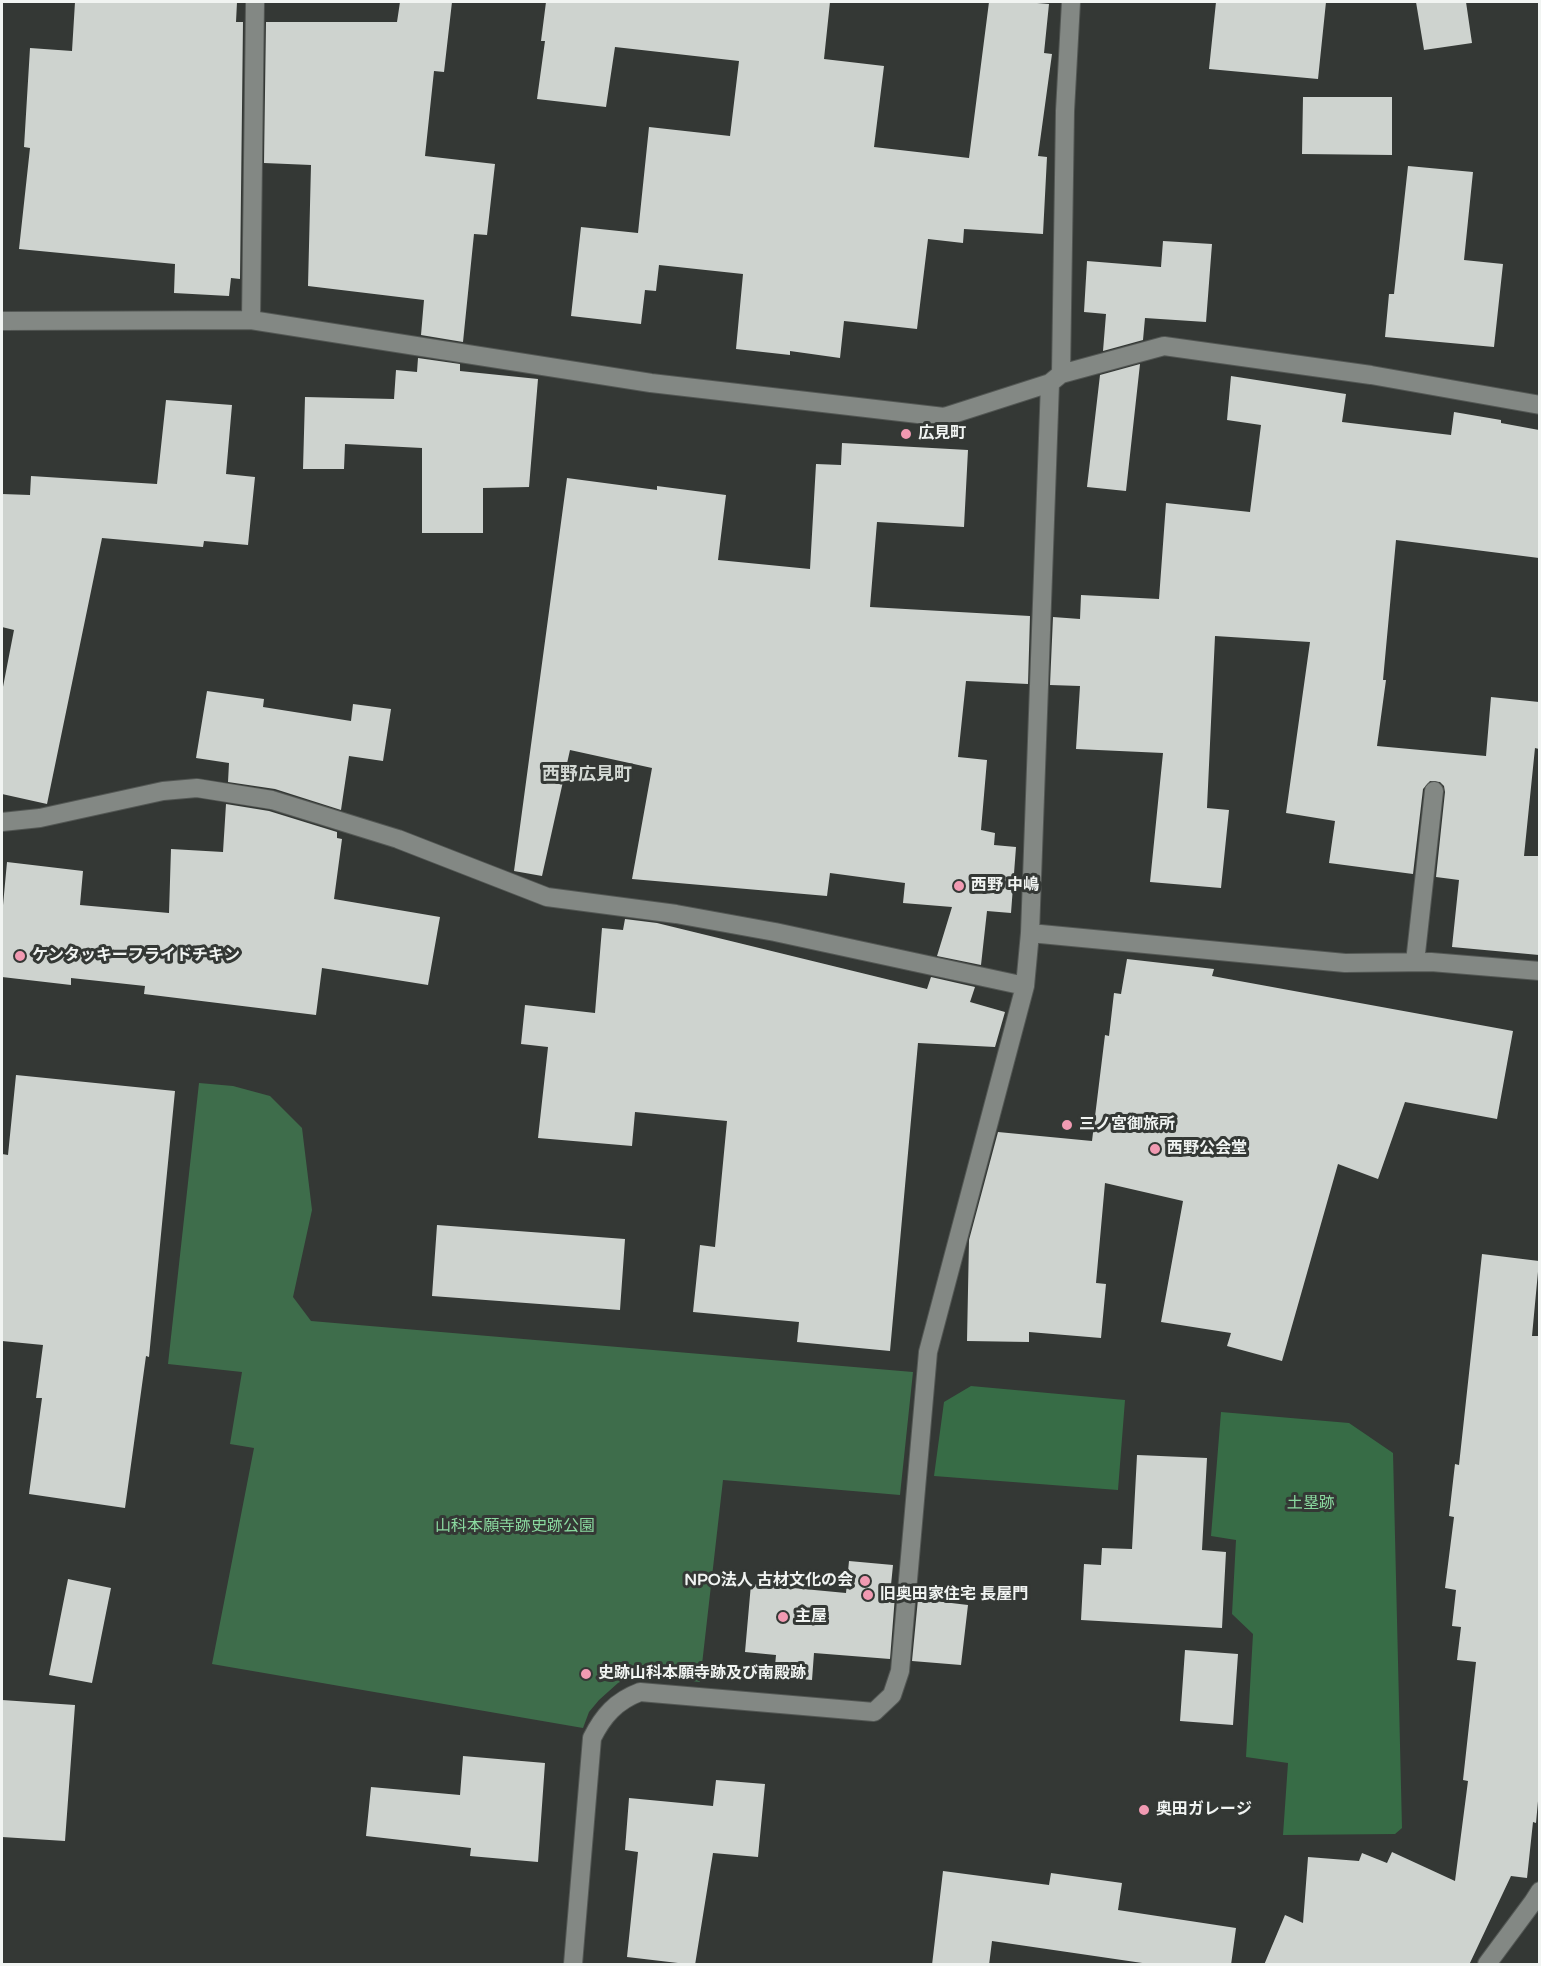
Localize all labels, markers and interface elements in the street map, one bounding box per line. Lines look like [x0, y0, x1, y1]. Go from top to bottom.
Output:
place label: 広見町 [918, 424, 966, 444]
marker: 広見町 [899, 427, 913, 441]
district label: 西野広見町 [542, 764, 632, 786]
place label: 西野 中嶋 [971, 876, 1039, 896]
marker: 西野 中嶋 [952, 879, 966, 893]
place label: ケンタッキーフライドチキン [32, 946, 240, 966]
marker: ケンタッキーフライドチキン [13, 949, 27, 963]
place label: 三ノ宮御旅所 [1079, 1115, 1175, 1135]
marker: 三ノ宮御旅所 [1060, 1118, 1074, 1132]
place label: 西野公会堂 [1167, 1139, 1247, 1159]
marker: 西野公会堂 [1148, 1142, 1162, 1156]
park label: 土塁跡 [1287, 1494, 1335, 1514]
park label: 山科本願寺跡史跡公園 [435, 1517, 595, 1537]
place label: NPO法人 古材文化の会 [684, 1571, 853, 1591]
marker: NPO法人 古材文化の会 [858, 1574, 872, 1588]
place label: 旧奥田家住宅 長屋門 [880, 1585, 1028, 1605]
marker: 旧奥田家住宅 長屋門 [861, 1588, 875, 1602]
place label: 主屋 [795, 1607, 827, 1627]
marker: 主屋 [776, 1610, 790, 1624]
place label: 史跡山科本願寺跡及び南殿跡 [598, 1664, 806, 1684]
marker: 史跡山科本願寺跡及び南殿跡 [579, 1667, 593, 1681]
place label: 奥田ガレージ [1156, 1800, 1252, 1820]
marker: 奥田ガレージ [1137, 1803, 1151, 1817]

